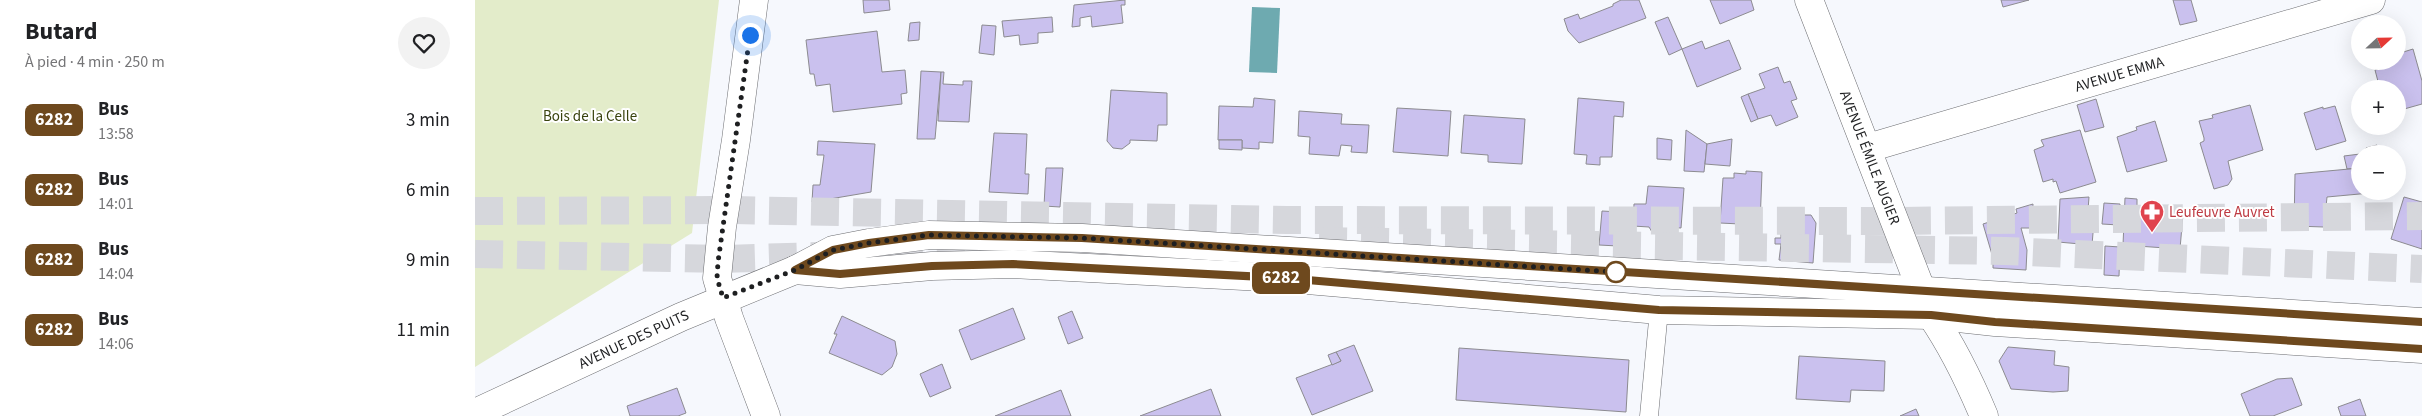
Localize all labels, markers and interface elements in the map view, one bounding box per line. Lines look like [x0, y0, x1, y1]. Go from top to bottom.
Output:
text: Butard [25, 14, 98, 49]
north arrow [2351, 15, 2406, 70]
map controls [2351, 15, 2406, 200]
button: heart [398, 17, 450, 69]
your location [738, 23, 763, 48]
text: À pied · 4 min · 250 m [25, 51, 165, 73]
street label: AVENUE EMMA [2072, 51, 2167, 97]
button: + [2351, 80, 2406, 135]
street label: AVENUE ÉMILE AUGIER [1835, 88, 1906, 228]
text: Bus [98, 96, 129, 123]
park label: Bois de la Celle [543, 106, 637, 127]
text: 6282 [35, 107, 73, 132]
text: 3 min [406, 107, 450, 134]
text: 13:58 [98, 123, 134, 145]
button: − [2351, 145, 2406, 200]
text: Bus [98, 166, 129, 193]
text: 6282 [35, 177, 73, 202]
text: 6 min [406, 177, 450, 204]
text: 14:01 [98, 193, 134, 215]
pharmacy icon: Leufeuvre Auvret [2139, 199, 2165, 233]
place label: Leufeuvre Auvret [2169, 202, 2275, 223]
text: Bus [98, 236, 129, 263]
text: 6282 [35, 247, 73, 272]
text: 9 min [406, 247, 450, 274]
unlabelled marker [1605, 261, 1627, 283]
line badge: 6282 [1246, 262, 1316, 294]
text: 14:04 [98, 263, 134, 285]
text: 6282 [1262, 265, 1300, 290]
street label: AVENUE DES PUITS [575, 304, 692, 374]
text: Bus [98, 306, 129, 333]
text: 6282 [35, 317, 73, 342]
text: 11 min [396, 317, 450, 344]
text: 14:06 [98, 333, 134, 355]

